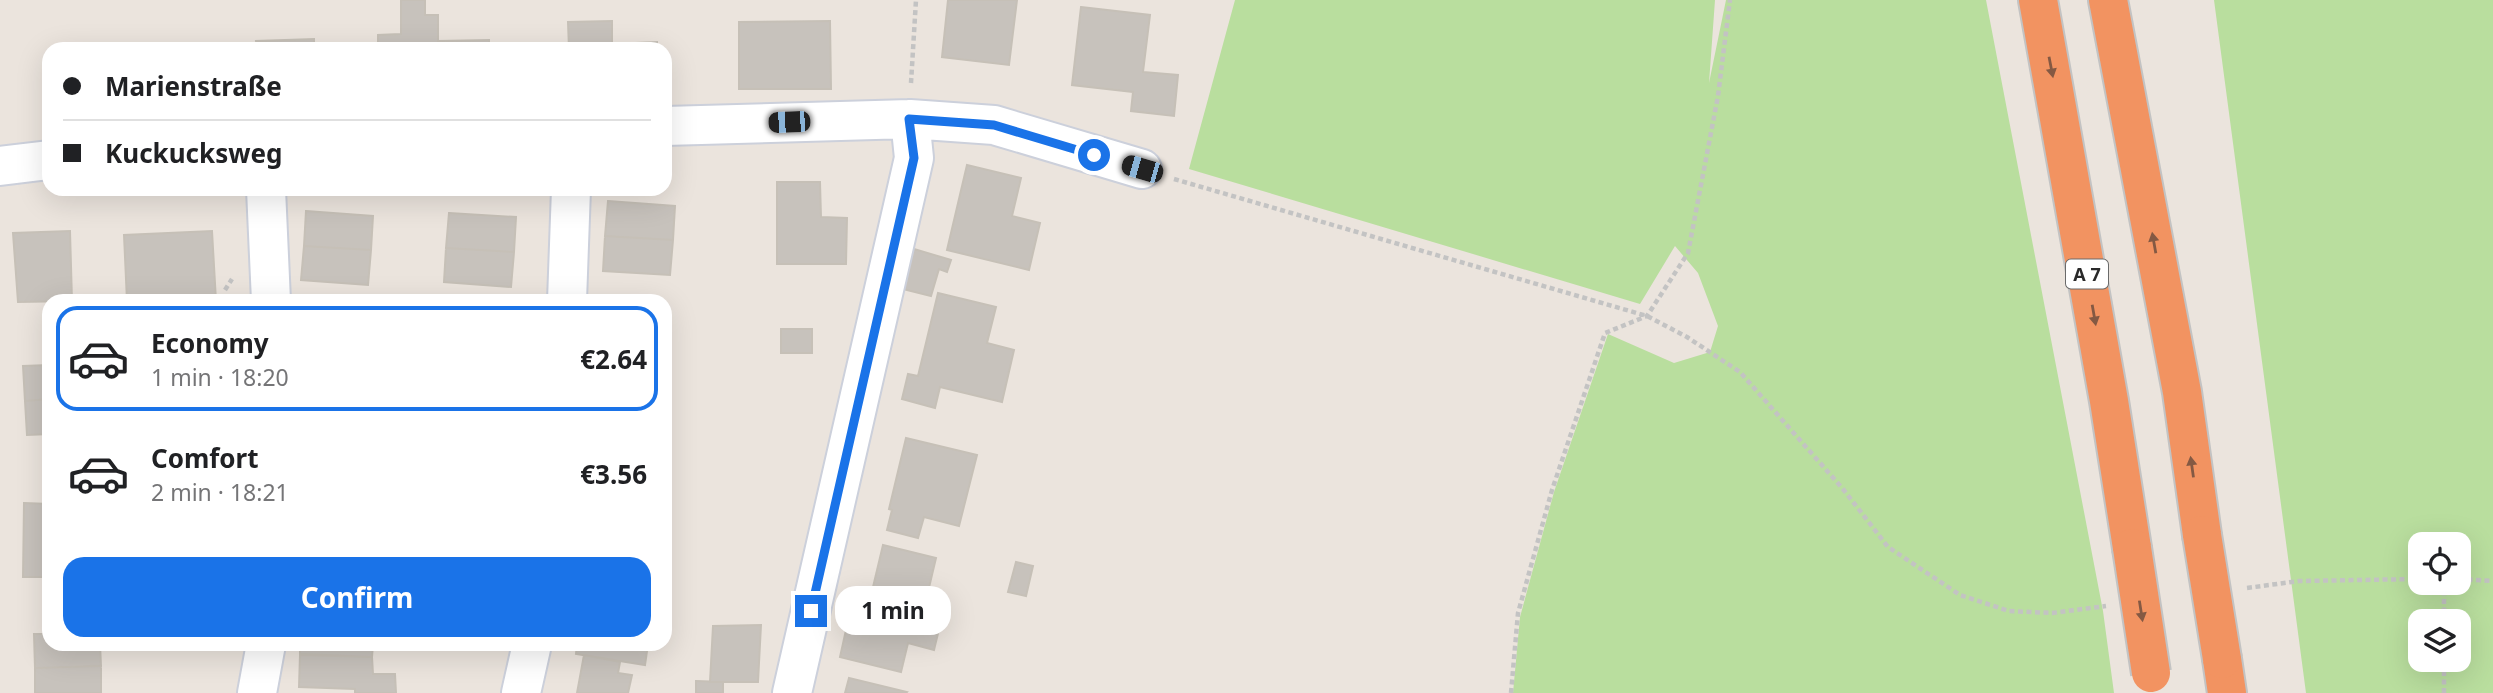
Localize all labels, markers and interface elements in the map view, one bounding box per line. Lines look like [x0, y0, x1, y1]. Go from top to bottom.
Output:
one-way arrow [2046, 56, 2057, 78]
text: Marienstraße [105, 68, 282, 104]
car [768, 111, 811, 133]
text: Kuckucksweg [105, 135, 282, 171]
route start [1078, 139, 1110, 171]
car [1119, 153, 1166, 185]
one-way arrow [2148, 232, 2159, 254]
road number: A 7 [2066, 260, 2108, 288]
one-way arrow [2089, 304, 2100, 326]
text: Economy [151, 325, 269, 361]
icon: car [67, 327, 130, 390]
text: €2.64 [580, 341, 647, 377]
text: 1 min · 18:20 [151, 361, 289, 393]
text: Comfort [151, 440, 259, 476]
icon: car [67, 442, 130, 505]
text: €3.56 [580, 456, 647, 492]
one-way arrow [2186, 456, 2197, 478]
text: 2 min · 18:21 [151, 476, 289, 508]
map controls [2408, 532, 2471, 672]
button: locate [2408, 532, 2471, 595]
button: Confirm [63, 557, 651, 637]
callout: 1 min [836, 586, 951, 636]
text: 1 min [861, 594, 925, 626]
route end [795, 595, 827, 627]
one-way arrow [2136, 600, 2147, 622]
button: layers [2408, 609, 2471, 672]

